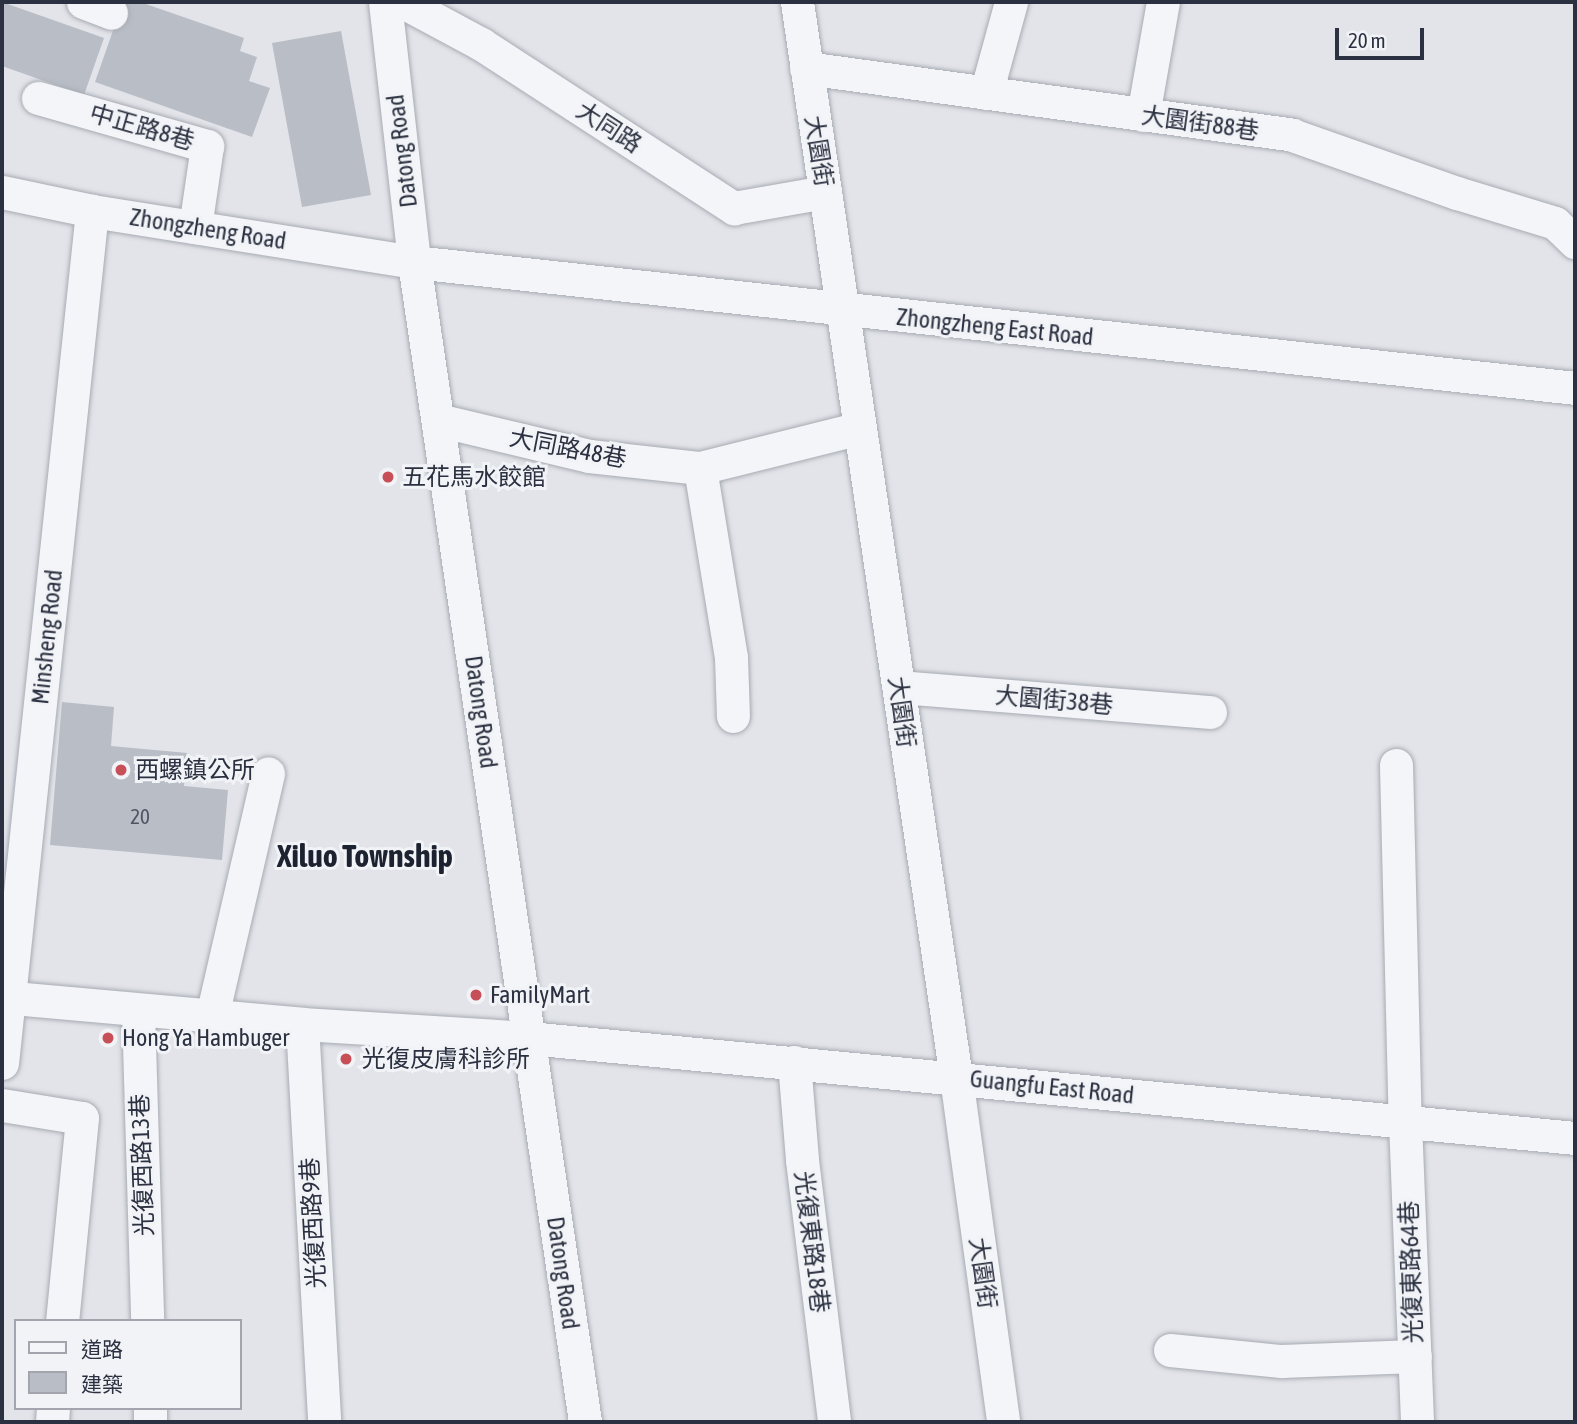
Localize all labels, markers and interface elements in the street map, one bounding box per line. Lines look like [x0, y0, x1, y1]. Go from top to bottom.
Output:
scale bar [1339, 14, 1428, 58]
text: 20 m [1348, 28, 1386, 52]
street label: Datong Road [381, 93, 423, 209]
street label: 大同路 [571, 95, 647, 159]
street label: 中正路8巷 [86, 98, 198, 156]
street label: 大園街88巷 [1139, 100, 1261, 146]
street label: 大園街 [799, 113, 839, 189]
street label: Zhongzheng Road [128, 202, 288, 256]
street label: Zhongzheng East Road [895, 302, 1095, 352]
street label: 大同路48巷 [507, 423, 629, 473]
place label: 五花馬水餃館 [402, 463, 546, 491]
marker: 五花馬水餃館 [380, 469, 396, 485]
street label: Minsheng Road [26, 568, 68, 706]
street label: Datong Road [459, 654, 503, 770]
street label: 大園街 [883, 674, 921, 750]
street label: 大園街38巷 [994, 680, 1114, 720]
place label: 西螺鎮公所 [135, 756, 255, 784]
marker: 西螺鎮公所 [113, 762, 129, 778]
house number: 20 [130, 803, 150, 829]
district label: Xiluo Township [277, 837, 453, 875]
place label: FamilyMart [490, 981, 590, 1009]
marker: FamilyMart [468, 987, 484, 1003]
place label: Hong Ya Hambuger [122, 1024, 289, 1052]
marker: Hong Ya Hambuger [100, 1030, 116, 1046]
place label: 光復皮膚科診所 [362, 1045, 530, 1073]
marker: 光復皮膚科診所 [336, 1049, 356, 1069]
street label: Guangfu East Road [969, 1064, 1135, 1110]
street label: 光復西路13巷 [125, 1093, 159, 1237]
street label: 光復西路9巷 [295, 1157, 331, 1289]
street label: 光復東路18巷 [789, 1169, 835, 1315]
street label: 光復東路64巷 [1394, 1200, 1428, 1344]
street label: Datong Road [541, 1215, 585, 1331]
street label: 大園街 [964, 1235, 1002, 1311]
legend [14, 1319, 242, 1410]
text: 道路 [81, 1337, 123, 1361]
text: 建築 [81, 1372, 123, 1396]

